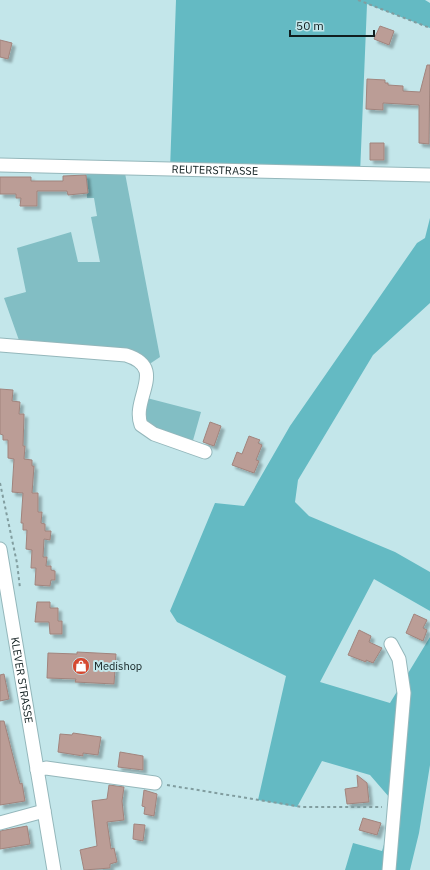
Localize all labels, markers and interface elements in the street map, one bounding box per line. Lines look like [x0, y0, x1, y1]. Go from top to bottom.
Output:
scale bar [290, 12, 374, 38]
text: 50 m [296, 18, 324, 33]
street label: REUTERSTRASSE [172, 162, 258, 178]
street label: KLEVER STRASSE [8, 636, 36, 724]
shop icon: Medishop [71, 656, 91, 676]
place label: Medishop [94, 659, 142, 673]

